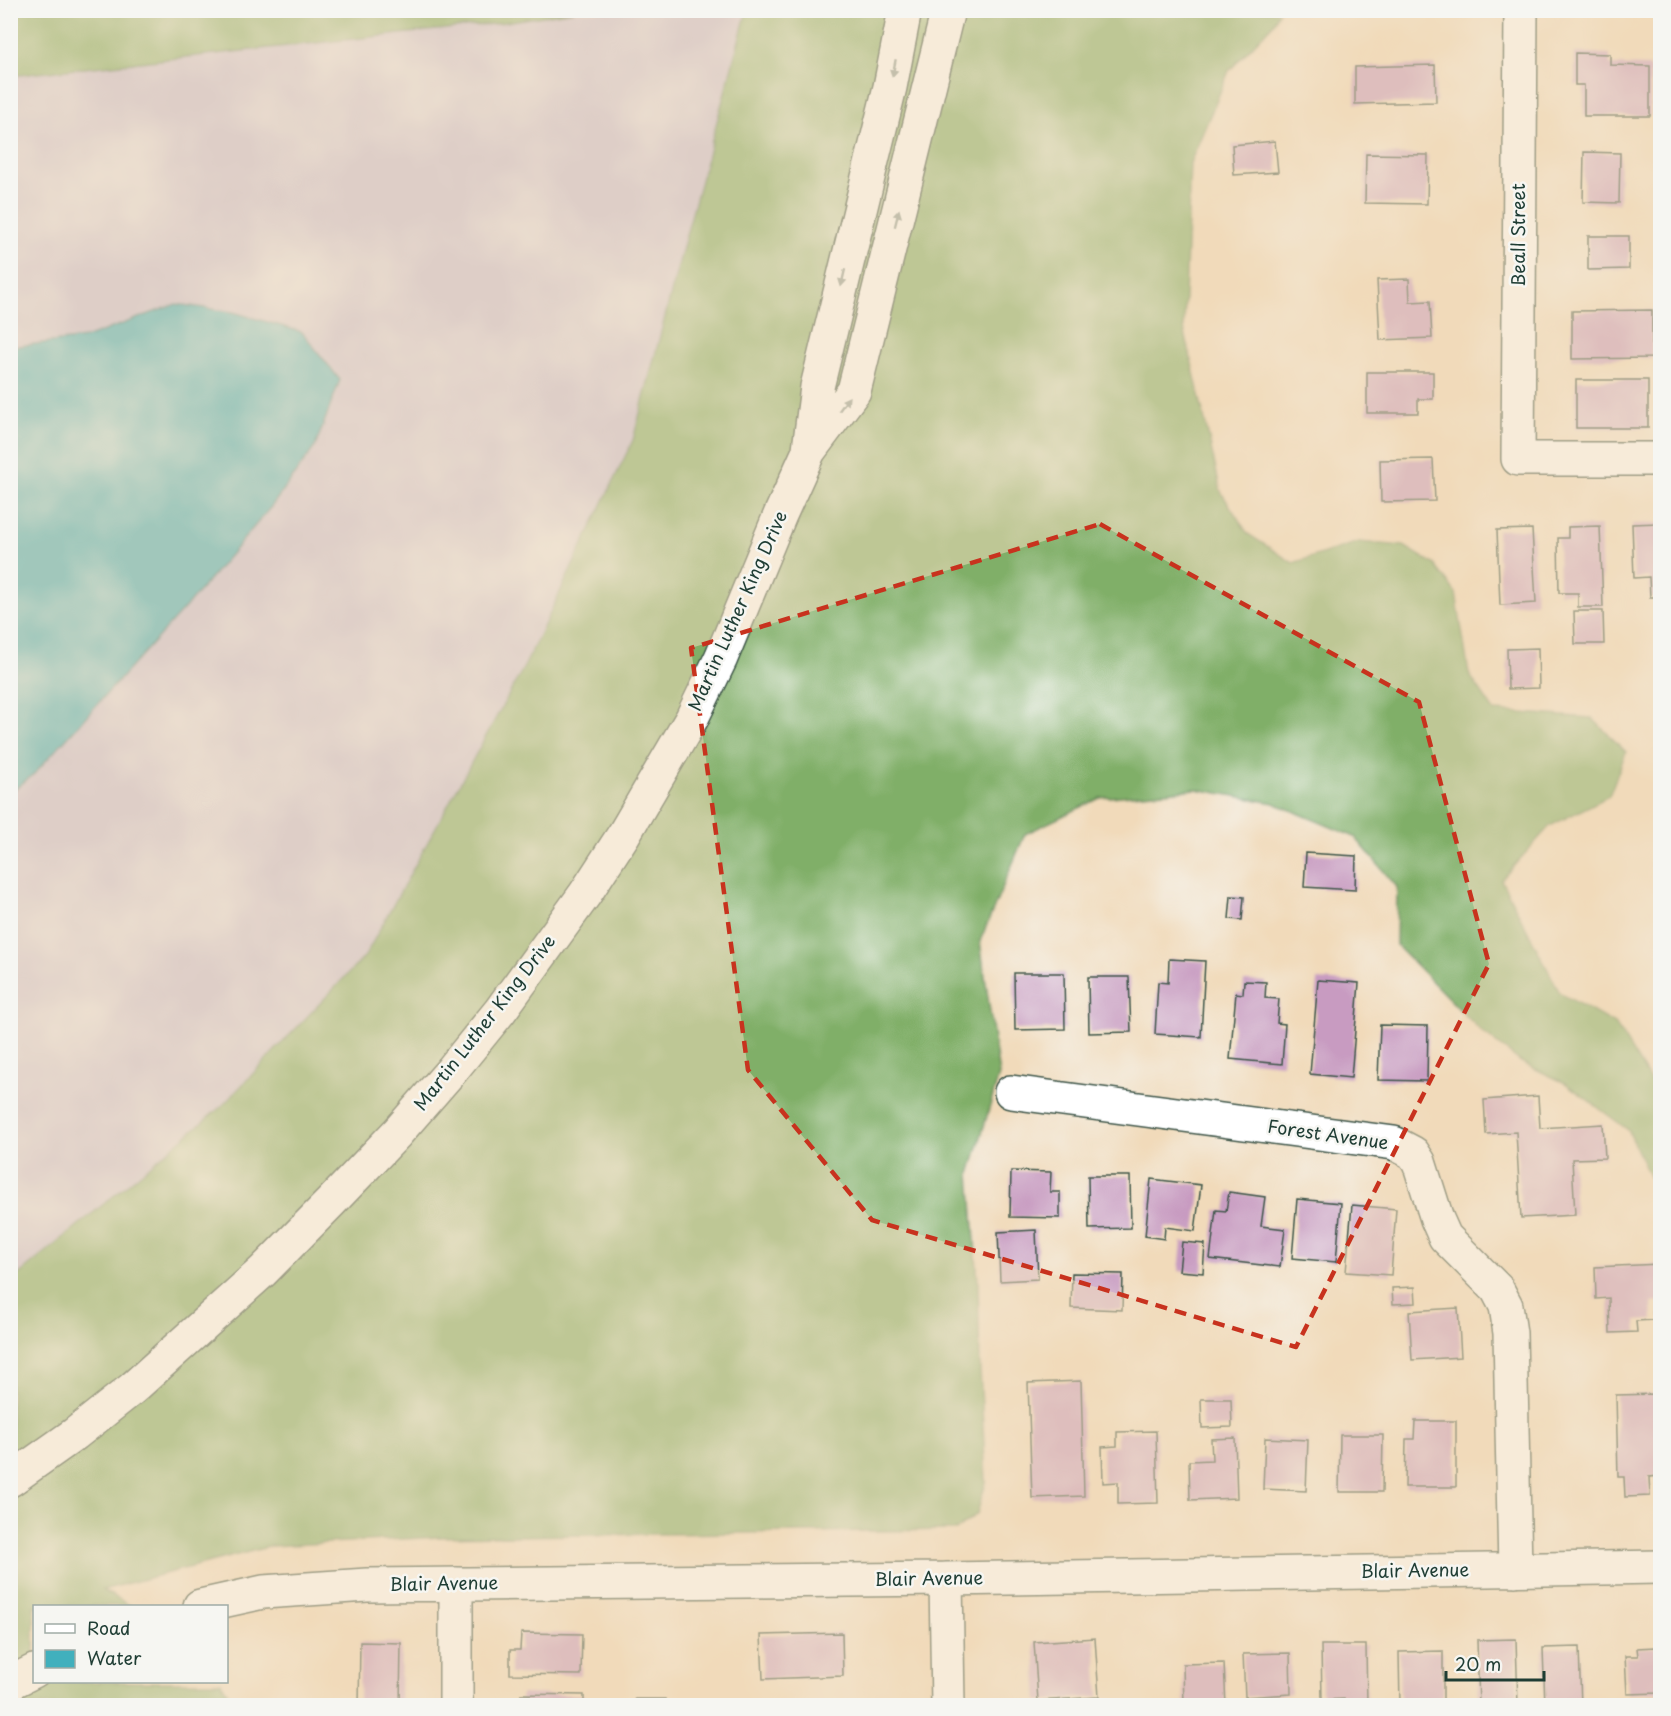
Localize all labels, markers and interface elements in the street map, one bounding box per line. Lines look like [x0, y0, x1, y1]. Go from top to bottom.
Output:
one-way arrow [889, 59, 898, 78]
street label: Beall Street [1504, 183, 1531, 287]
one-way arrow [893, 209, 903, 227]
one-way arrow [838, 269, 848, 287]
one-way arrow [838, 397, 850, 413]
street label: Martin Luther King Drive [680, 506, 793, 715]
street label: Martin Luther King Drive [406, 928, 561, 1116]
street label: Forest Avenue [1266, 1112, 1391, 1155]
street label: Blair Avenue [1360, 1555, 1470, 1584]
street label: Blair Avenue [874, 1563, 984, 1592]
street label: Blair Avenue [389, 1568, 499, 1597]
legend [33, 1605, 228, 1683]
text: Road [87, 1614, 131, 1641]
text: Water [87, 1644, 142, 1671]
scale bar [1446, 1644, 1544, 1682]
text: 20 m [1455, 1650, 1501, 1677]

